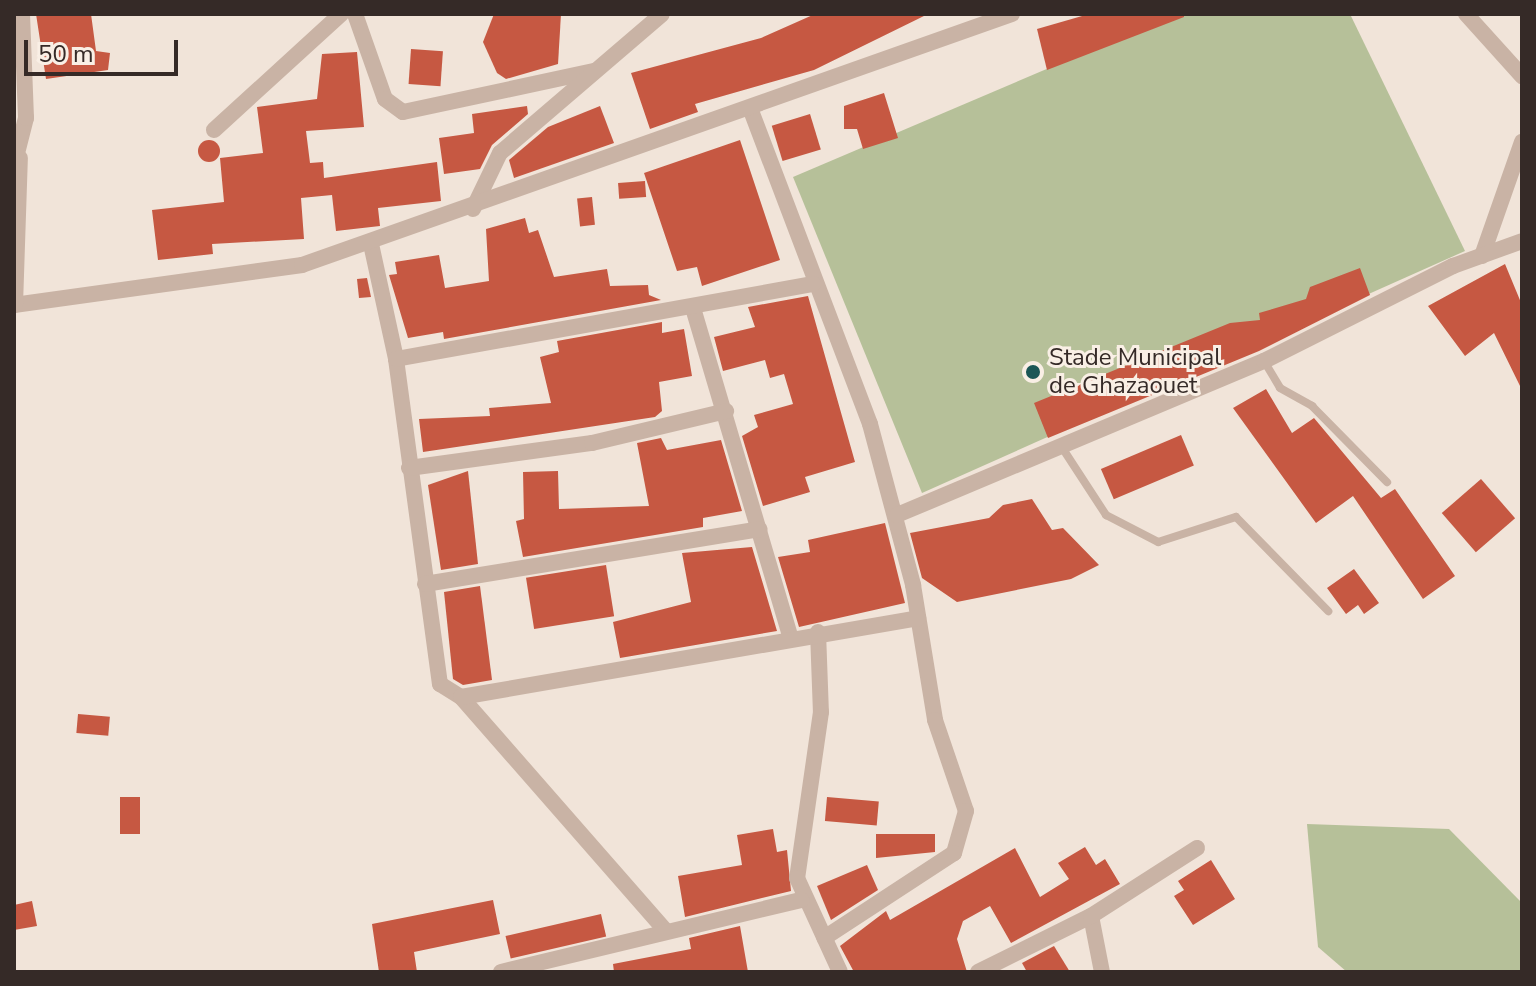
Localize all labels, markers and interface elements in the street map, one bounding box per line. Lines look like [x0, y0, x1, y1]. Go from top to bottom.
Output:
scale bar [28, 24, 182, 74]
text: 50 m [38, 38, 94, 70]
place label: Stade Municipal de Ghazaouet [1049, 344, 1221, 400]
marker: Stade Municipal de Ghazaouet [1024, 363, 1042, 381]

